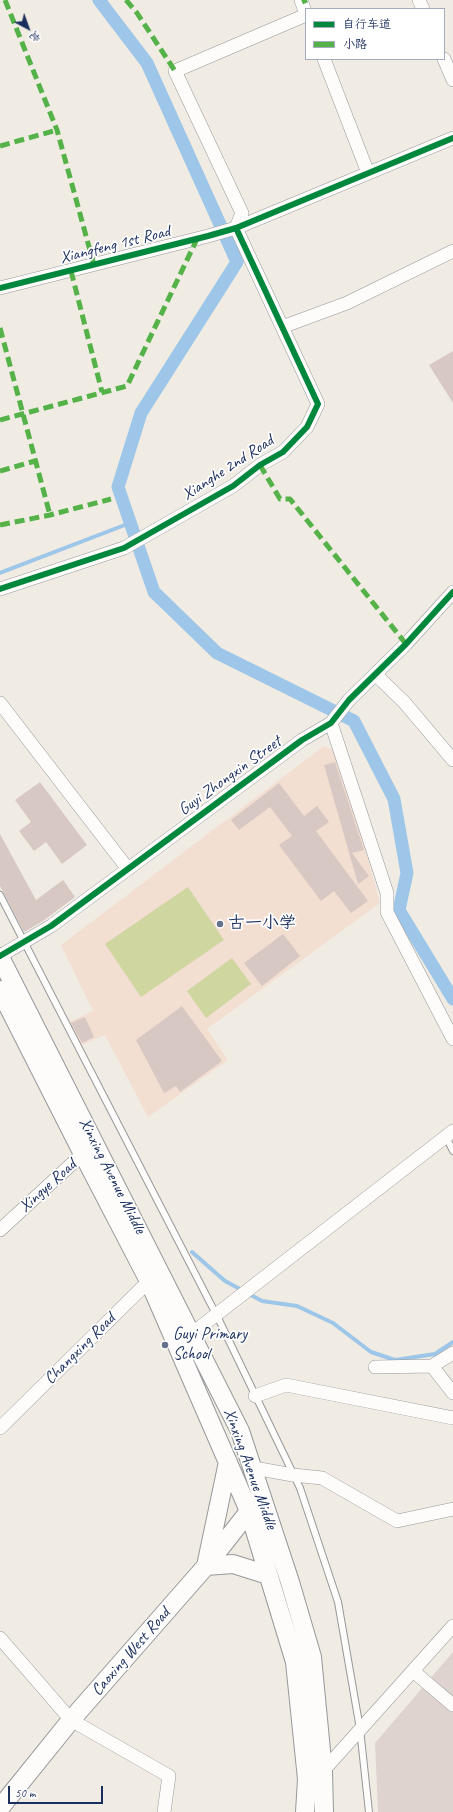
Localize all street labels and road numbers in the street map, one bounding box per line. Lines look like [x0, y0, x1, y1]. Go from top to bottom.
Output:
street label: Xiangfeng 1st Road [58, 221, 172, 269]
street label: Xianghe 2nd Road [179, 431, 277, 505]
street label: Guyi Zhongxin Street [175, 732, 285, 820]
street label: Xinxing Avenue Middle [74, 1115, 150, 1237]
street label: Xingye Road [15, 1155, 81, 1217]
street label: Changxing Road [40, 1309, 120, 1389]
street label: Xinxing Avenue Middle [219, 1406, 281, 1532]
street label: Caoxing West Road [87, 1604, 175, 1700]

